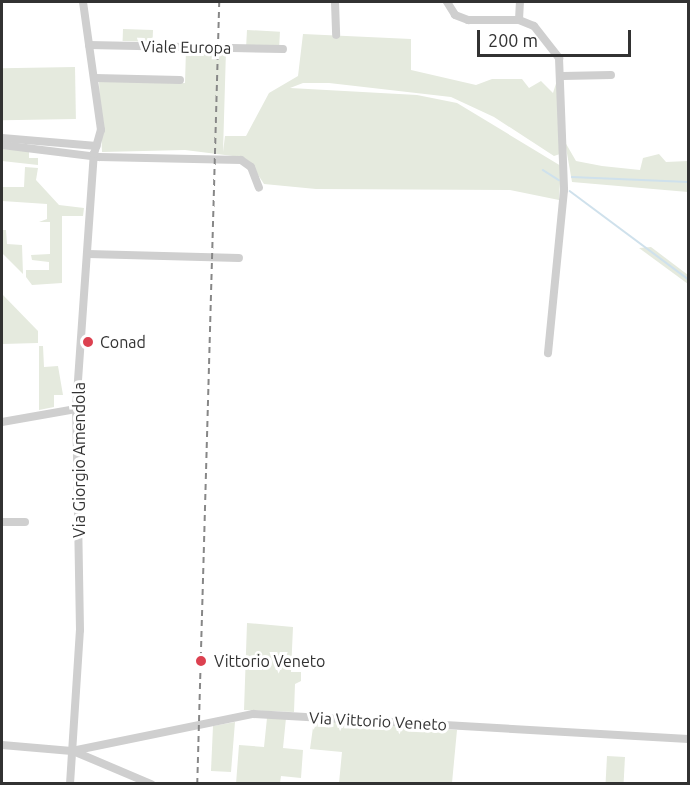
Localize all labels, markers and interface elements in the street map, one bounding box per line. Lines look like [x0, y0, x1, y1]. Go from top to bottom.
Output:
scale bar [480, 18, 634, 56]
text: 200 m [488, 30, 538, 50]
street label: Viale Europa [141, 37, 231, 57]
place label: Conad [100, 332, 146, 352]
marker: Conad [81, 335, 95, 349]
street label: Via Giorgio Amendola [69, 382, 89, 538]
place label: Vittorio Veneto [214, 651, 325, 671]
marker: Vittorio Veneto [192, 652, 210, 670]
street label: Via Vittorio Veneto [309, 708, 447, 734]

